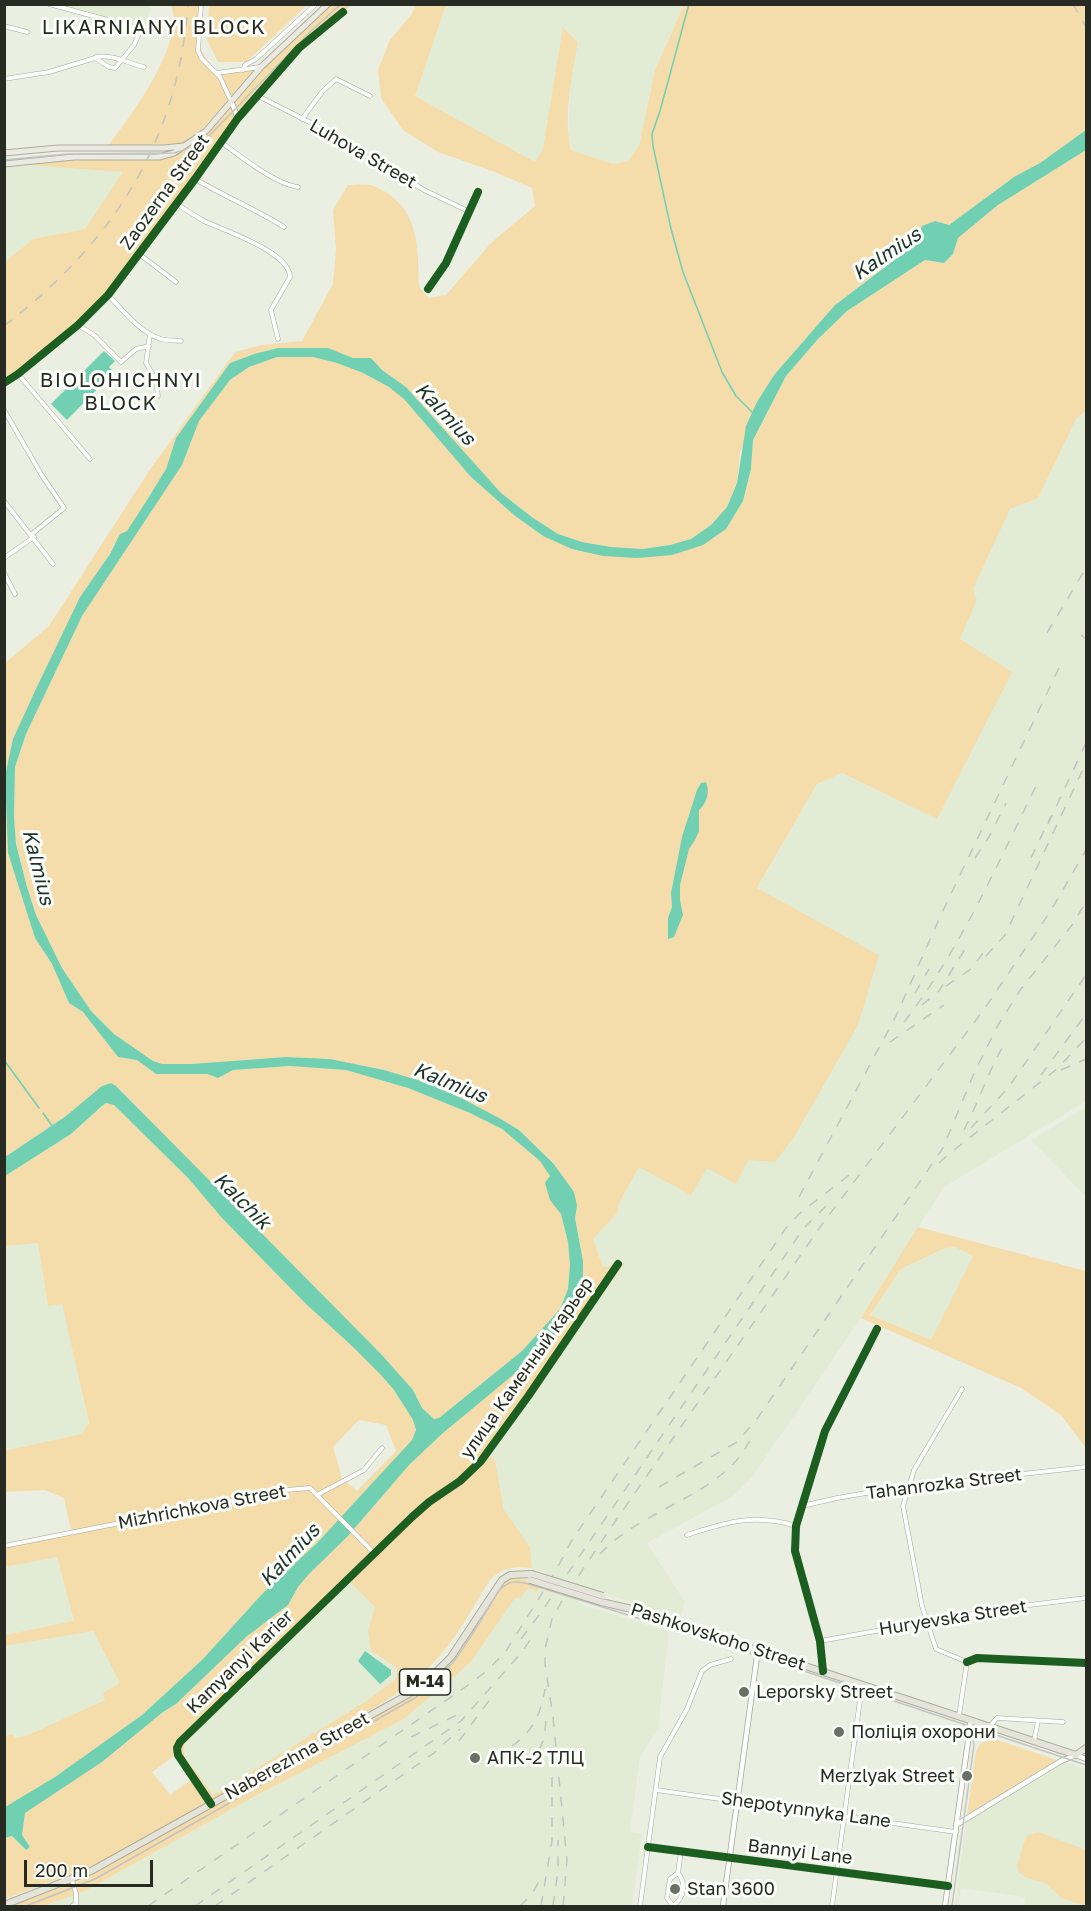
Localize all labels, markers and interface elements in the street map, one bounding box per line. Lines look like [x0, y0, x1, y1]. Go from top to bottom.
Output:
district label: LIKARNIANYI BLOCK [42, 16, 266, 40]
street label: Luhova Street [306, 115, 420, 193]
street label: Zaozerna Street [116, 130, 214, 254]
water label: Kalmius [848, 223, 926, 285]
district label: BIOLOHICHNYI BLOCK [40, 369, 202, 416]
water label: Kalmius [410, 378, 480, 450]
water label: Kalmius [17, 827, 59, 907]
water label: Kalmius [410, 1057, 490, 1109]
water label: Kalchik [208, 1167, 276, 1235]
street label: улица Каменный карьер [456, 1273, 598, 1463]
street label: Tahanrozka Street [865, 1464, 1023, 1504]
street label: Mizhrichkova Street [116, 1480, 288, 1534]
water label: Kalmius [255, 1519, 325, 1591]
street label: Huryevska Street [877, 1596, 1029, 1640]
street label: Pashkovskoho Street [628, 1599, 808, 1675]
street label: Kamyanyi Karier [182, 1606, 298, 1718]
road number: М-14 [400, 1669, 450, 1695]
place label: Leporsky Street [756, 1681, 893, 1703]
marker: Leporsky Street [737, 1685, 751, 1699]
street label: Naberezhna Street [221, 1707, 373, 1805]
place label: Поліція охорони [851, 1721, 996, 1743]
marker: Поліція охорони [832, 1725, 846, 1739]
place label: АПК-2 ТЛЦ [487, 1747, 584, 1769]
marker: АПК-2 ТЛЦ [468, 1751, 482, 1765]
place label: Merzlyak Street [820, 1765, 955, 1787]
marker: Merzlyak Street [960, 1769, 974, 1783]
street label: Shepotynnyka Lane [720, 1787, 892, 1833]
street label: Bannyi Lane [746, 1835, 854, 1869]
scale bar [27, 1848, 156, 1886]
text: 200 m [35, 1859, 88, 1881]
place label: Stan 3600 [687, 1878, 775, 1900]
marker: Stan 3600 [668, 1882, 682, 1896]

